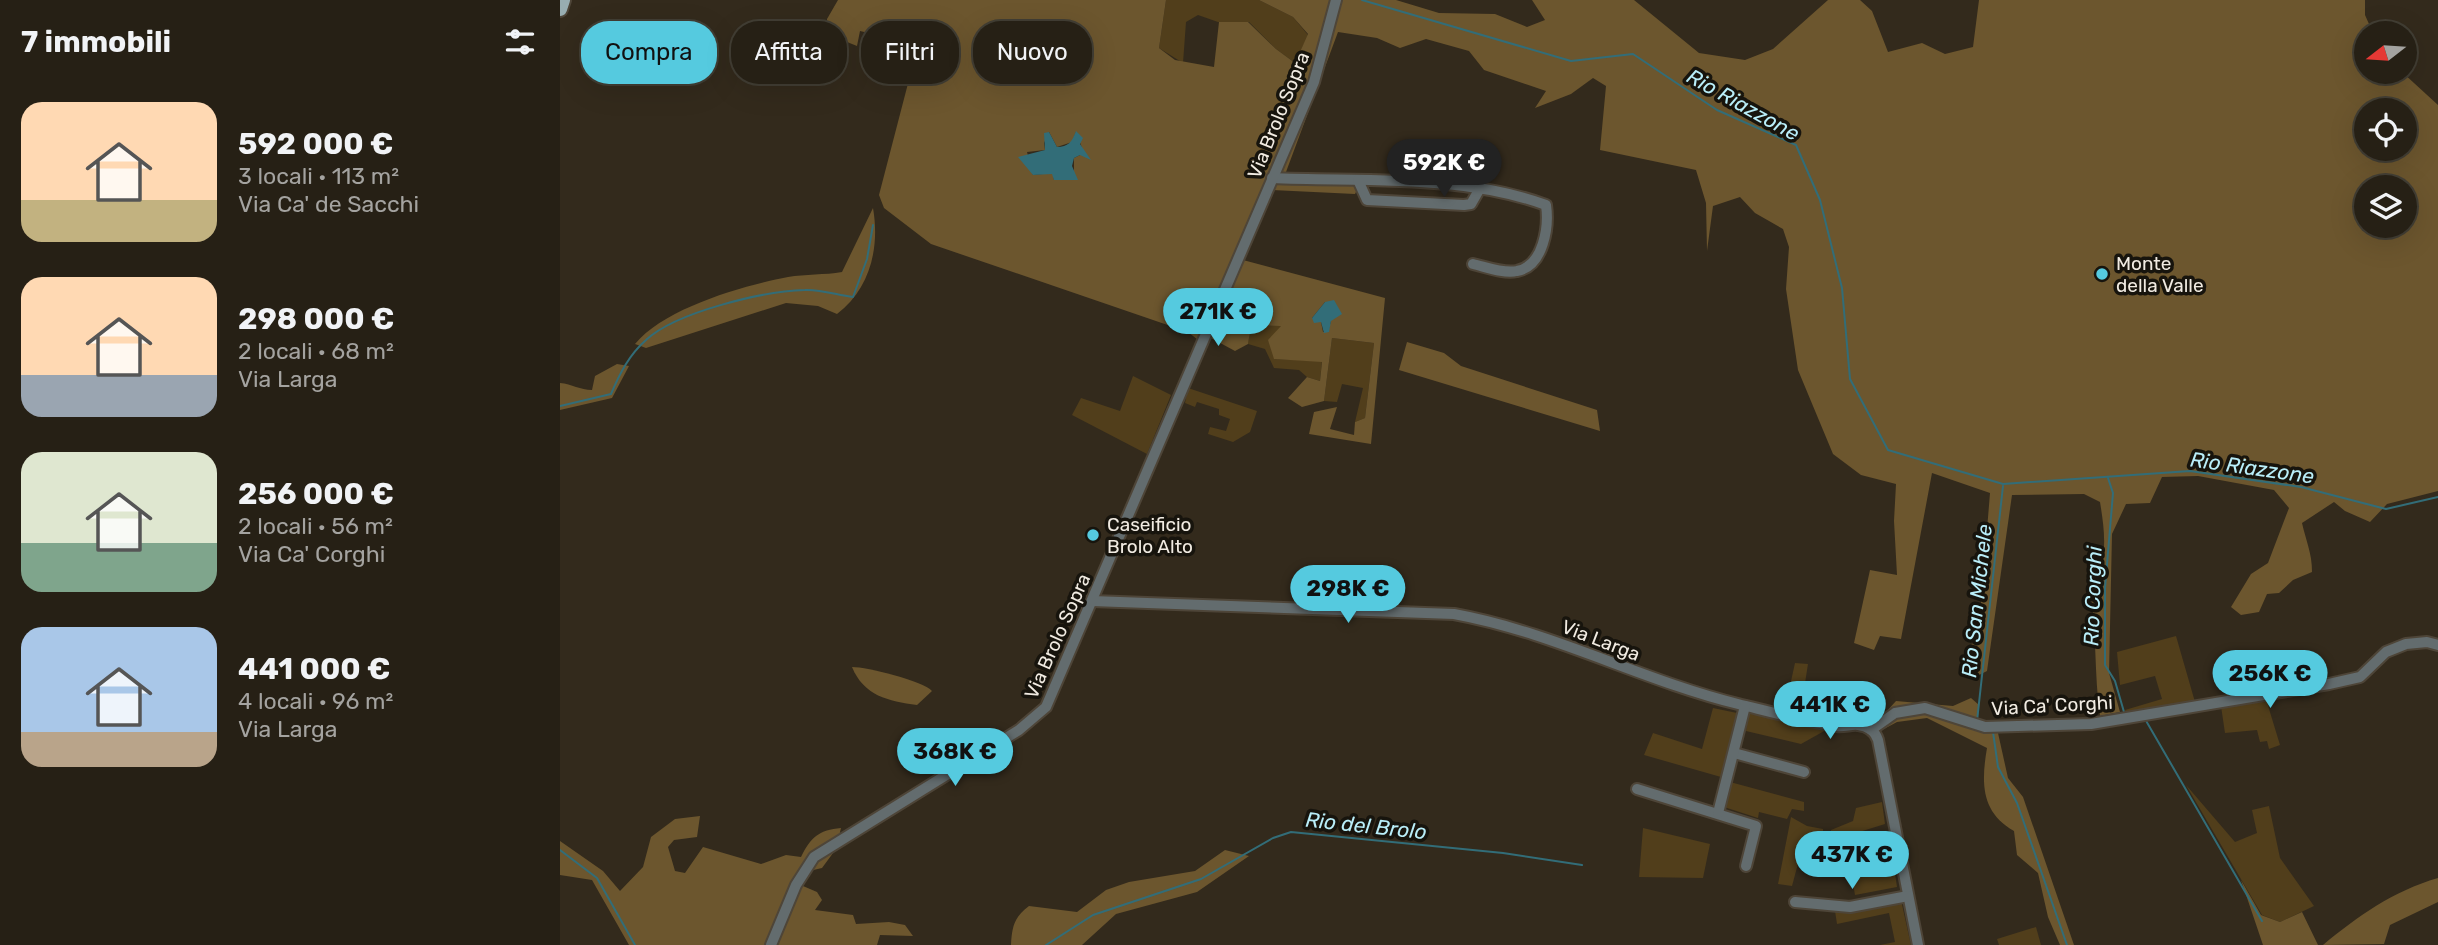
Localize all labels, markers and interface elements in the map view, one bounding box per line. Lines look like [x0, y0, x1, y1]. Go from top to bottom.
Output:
chip: Compra [581, 21, 717, 84]
chip: Affitta [731, 21, 847, 84]
chip: Filtri [861, 21, 959, 84]
chip: Nuovo [973, 21, 1092, 84]
north arrow [2354, 21, 2417, 84]
map controls [2354, 21, 2417, 238]
icon: filters [501, 23, 539, 61]
text: 7 immobili [21, 24, 171, 60]
street label: Via Brolo Sopra [1243, 49, 1314, 182]
water label: Rio Riazzone [1683, 63, 1804, 146]
button: locate [2354, 98, 2417, 161]
text: 592 000 € [238, 126, 394, 162]
icon: home [77, 130, 161, 214]
pin: 592K € [1387, 140, 1501, 199]
text: 592K € [1403, 148, 1485, 176]
text: 3 locali · 113 m² [238, 162, 399, 190]
button: layers [2354, 175, 2417, 238]
text: Via Ca' de Sacchi [238, 190, 419, 218]
place label: Monte della Valle [2116, 252, 2204, 297]
marker: Monte della Valle [2094, 266, 2110, 282]
pin: 271K € [1161, 288, 1275, 348]
text: 271K € [1179, 297, 1257, 325]
text: 298 000 € [238, 301, 395, 337]
icon: home [77, 305, 161, 389]
text: 2 locali · 68 m² [238, 337, 394, 365]
text: Via Larga [238, 365, 337, 393]
water label: Rio Riazzone [2189, 446, 2316, 489]
text: 256 000 € [238, 476, 394, 512]
icon: home [77, 480, 161, 564]
text: 2 locali · 56 m² [238, 512, 393, 540]
place label: Caseificio Brolo Alto [1107, 513, 1193, 558]
water label: Rio San Michele [1956, 523, 1997, 679]
marker: Caseificio Brolo Alto [1085, 527, 1101, 543]
text: Via Ca' Corghi [238, 540, 385, 568]
water label: Rio Corghi [2078, 545, 2107, 647]
pin: 298K € [1291, 566, 1405, 625]
street label: Via Brolo Sopra [1020, 570, 1095, 702]
text: 298K € [1306, 574, 1390, 602]
street label: Via Larga [1558, 615, 1643, 666]
pin: 256K € [2213, 650, 2327, 710]
text: 441 000 € [238, 651, 391, 687]
icon: home [77, 655, 161, 739]
text: 256K € [2229, 659, 2311, 687]
pin: 441K € [1773, 682, 1887, 741]
text: 4 locali · 96 m² [238, 687, 393, 715]
text: 441K € [1790, 690, 1870, 718]
street label: Via Ca' Corghi [1991, 691, 2113, 720]
text: Via Larga [238, 715, 337, 743]
pin: 368K € [898, 728, 1012, 788]
text: 368K € [913, 737, 997, 765]
water label: Rio del Brolo [1304, 807, 1428, 844]
pin: 437K € [1795, 832, 1909, 891]
text: 437K € [1811, 840, 1893, 868]

